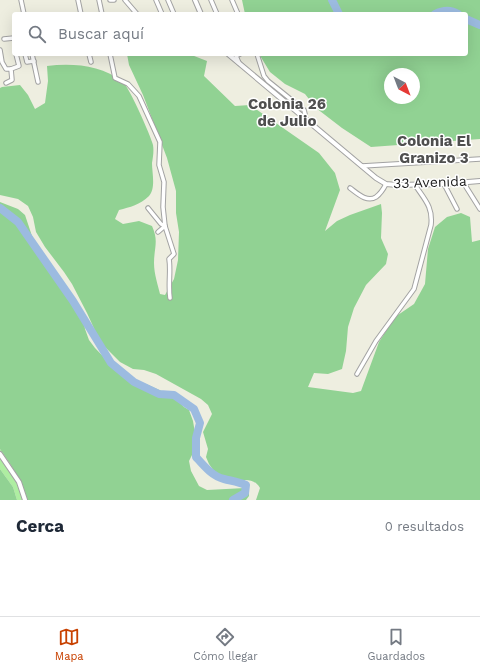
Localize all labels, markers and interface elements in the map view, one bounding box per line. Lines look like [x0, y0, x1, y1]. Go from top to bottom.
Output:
search box [12, 12, 468, 56]
icon: search [26, 23, 48, 45]
text: Buscar aquí [58, 25, 144, 43]
north arrow [384, 68, 420, 104]
district label: Colonia 26 de Julio [248, 95, 326, 130]
district label: Colonia El Granizo 3 [397, 132, 471, 167]
street label: 33 Avenida [393, 173, 467, 191]
text: Cerca [16, 516, 64, 536]
text: 0 resultados [385, 519, 464, 534]
tab: Mapa [55, 626, 84, 663]
tab: Cómo llegar [193, 626, 258, 663]
tab: Guardados [367, 626, 425, 663]

